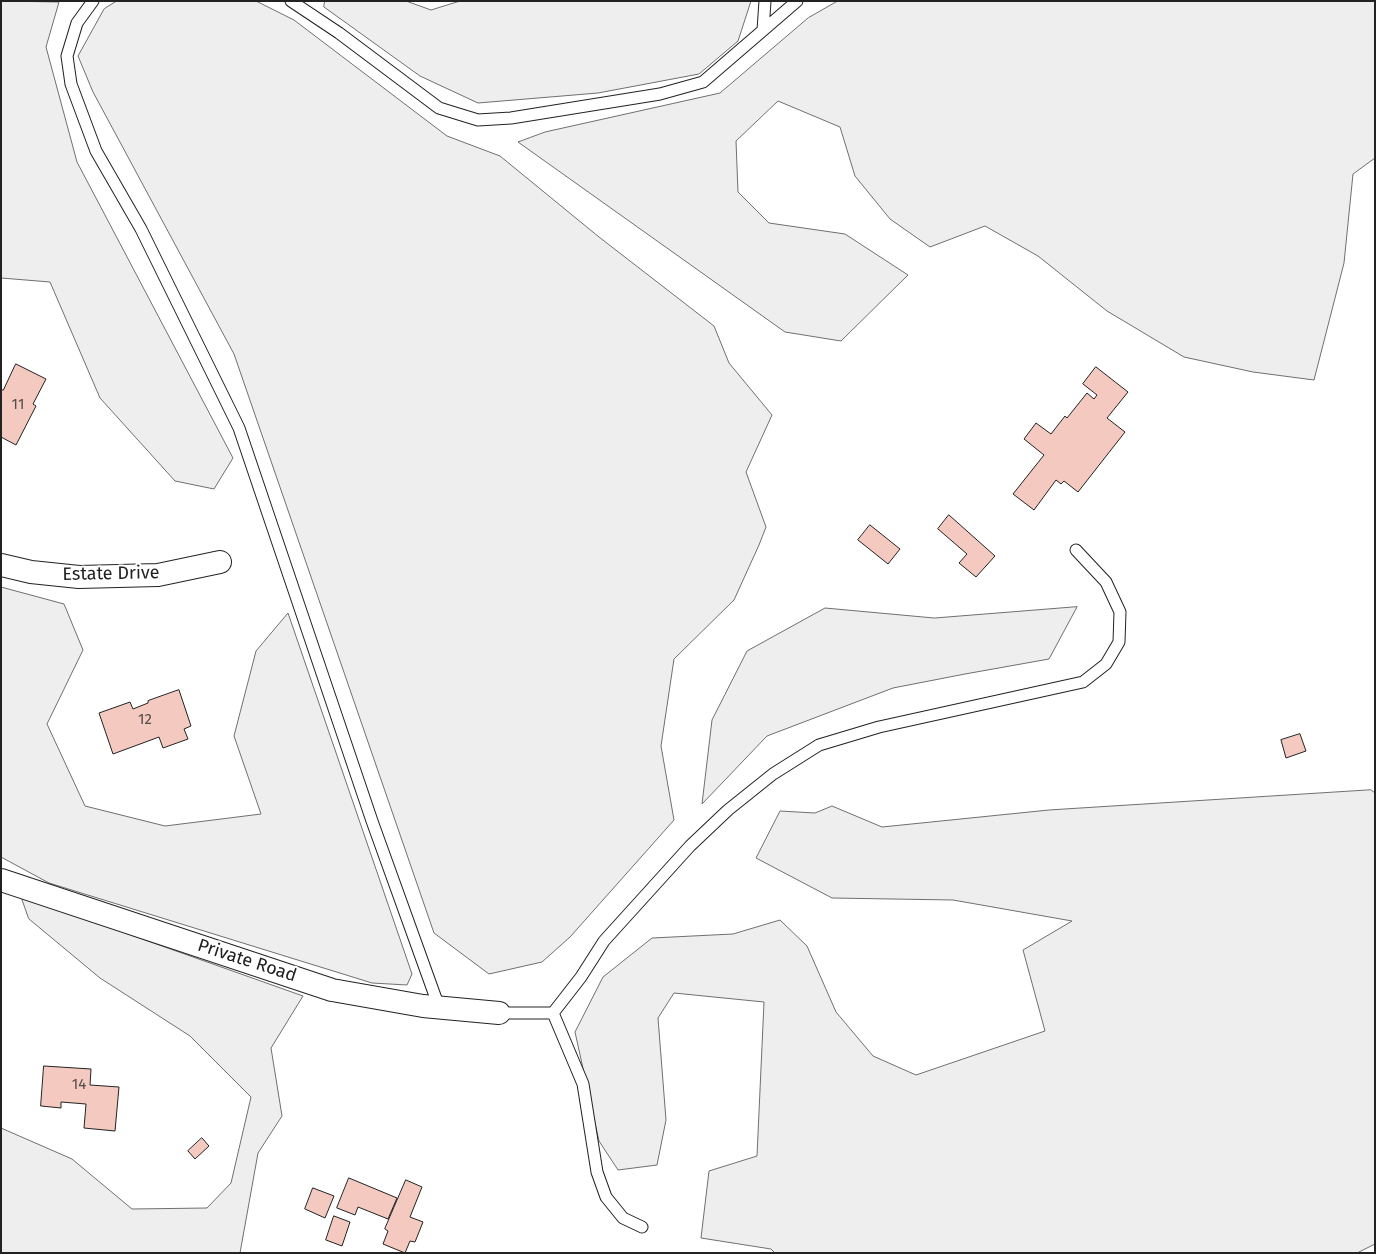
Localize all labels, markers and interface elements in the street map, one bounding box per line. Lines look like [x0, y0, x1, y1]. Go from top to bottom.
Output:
house number: 11 [12, 396, 24, 414]
street label: Estate Drive [62, 562, 160, 586]
house number: 12 [138, 711, 152, 729]
street label: Private Road [195, 935, 299, 987]
house number: 14 [72, 1076, 86, 1094]

